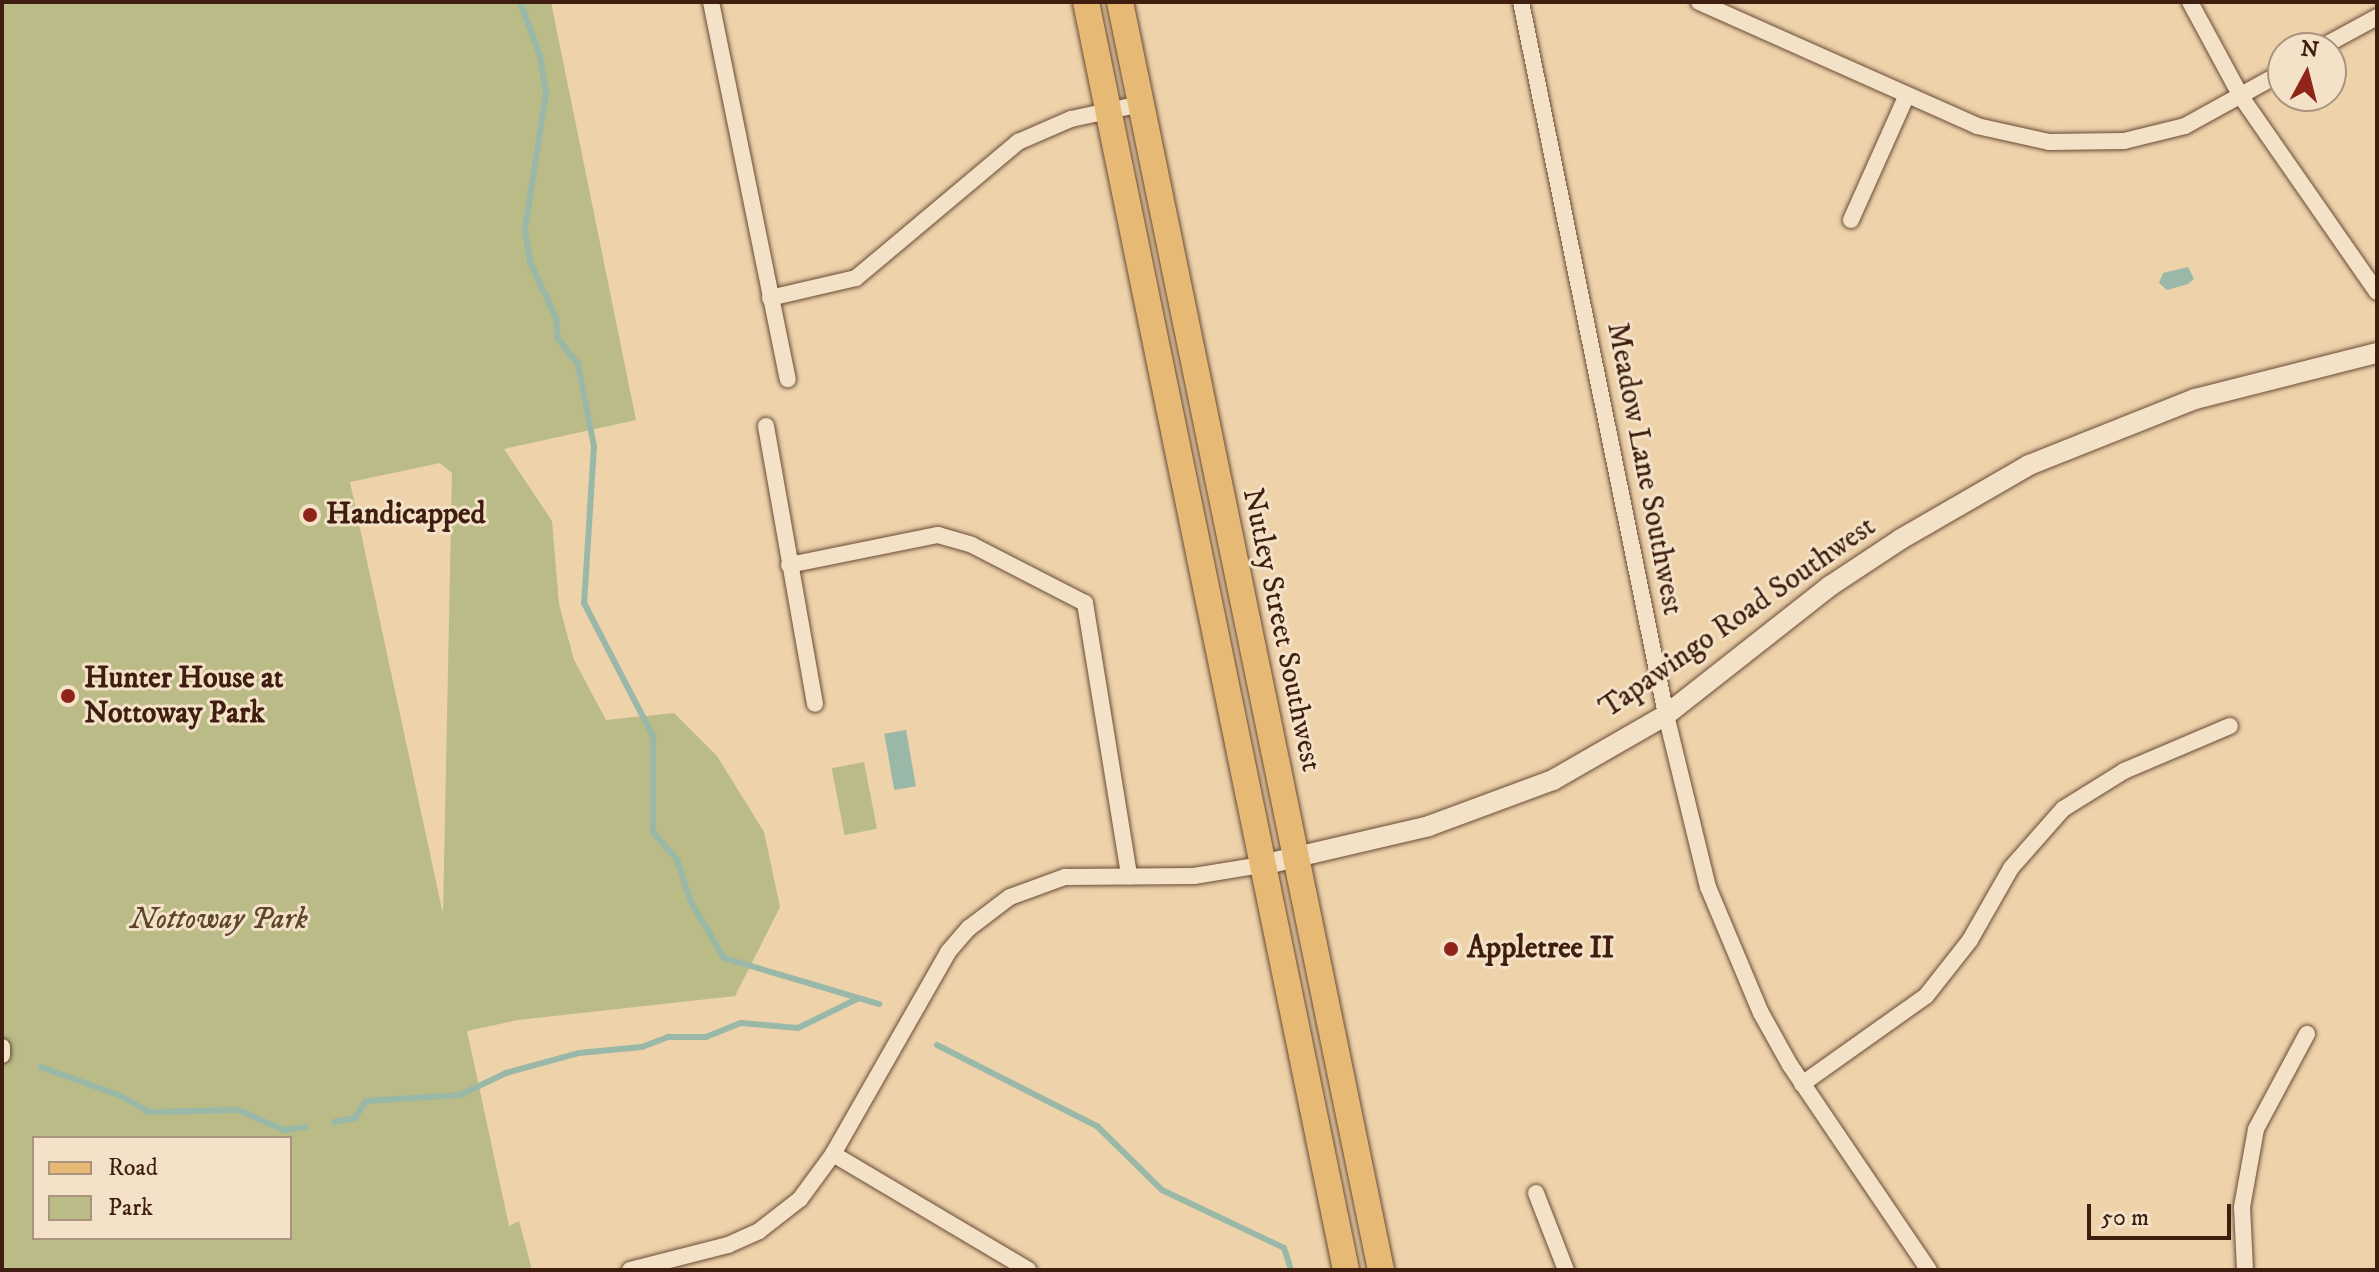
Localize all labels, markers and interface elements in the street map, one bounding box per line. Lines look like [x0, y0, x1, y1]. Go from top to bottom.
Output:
north arrow [2267, 32, 2347, 112]
text: N [2299, 35, 2320, 64]
street label: Meadow Lane Southwest [1598, 320, 1690, 618]
street label: Nutley Street Southwest [1233, 485, 1329, 775]
place label: Handicapped [326, 497, 485, 533]
marker: Handicapped [301, 506, 319, 524]
street label: Tapawingo Road Southwest [1593, 509, 1883, 727]
place label: Hunter House at Nottoway Park [84, 661, 283, 732]
marker: Hunter House at Nottoway Park [59, 687, 77, 705]
park label: Nottoway Park [130, 902, 308, 938]
place label: Appletree II [1467, 931, 1614, 967]
marker: Appletree II [1442, 940, 1460, 958]
legend [32, 1136, 292, 1240]
text: Road [108, 1153, 158, 1183]
scale bar [2091, 1188, 2235, 1238]
text: Park [108, 1193, 153, 1223]
text: 50 m [2101, 1203, 2149, 1233]

